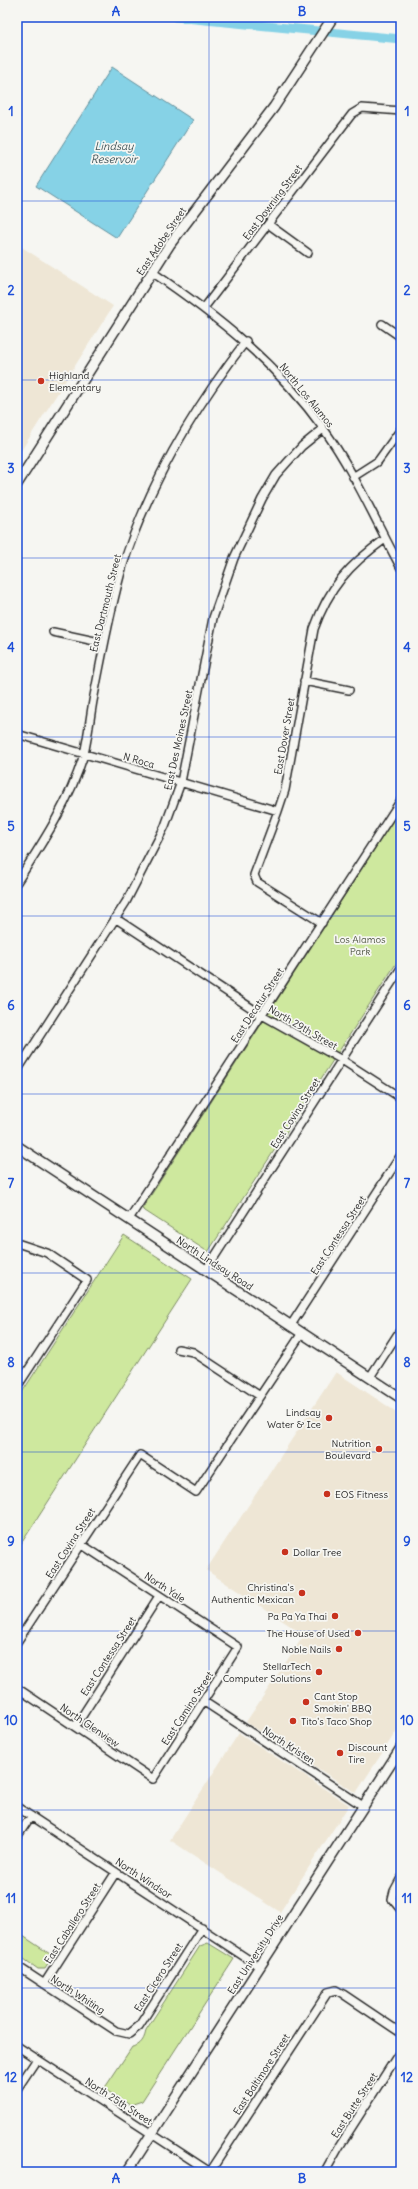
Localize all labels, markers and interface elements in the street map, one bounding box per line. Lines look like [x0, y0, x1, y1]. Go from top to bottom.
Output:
text: A [112, 3, 121, 20]
text: B [298, 3, 307, 20]
text: 1 [8, 103, 14, 120]
text: 1 [404, 103, 410, 120]
water label: Lindsay Reservoir [91, 139, 139, 166]
street label: East Downing Street [240, 162, 305, 242]
street label: East Adobe Street [134, 204, 189, 278]
text: 2 [7, 282, 15, 299]
text: 2 [403, 282, 411, 299]
street label: North Los Alamos [277, 360, 337, 431]
place label: Highland Elementary [49, 369, 101, 394]
marker: Highland Elementary [36, 376, 46, 386]
text: 3 [7, 460, 15, 477]
text: 3 [403, 460, 411, 477]
street label: East Dartmouth Street [87, 552, 124, 653]
text: 4 [7, 639, 15, 656]
text: 4 [403, 639, 411, 656]
street label: East Des Moines Street [162, 688, 196, 791]
street label: East Dover Street [271, 696, 298, 776]
street label: N Roca [122, 750, 156, 771]
text: 5 [7, 818, 15, 835]
text: 5 [403, 818, 411, 835]
park label: Los Alamos Park [334, 933, 386, 958]
street label: East Decatur Street [228, 965, 287, 1045]
text: 6 [7, 997, 15, 1014]
text: 6 [403, 997, 411, 1014]
street label: North 29th Street [266, 1002, 340, 1053]
street label: East Covina Street [268, 1075, 323, 1151]
text: 7 [8, 1175, 15, 1192]
text: 7 [404, 1175, 411, 1192]
street label: East Contessa Street [308, 1193, 369, 1277]
street label: North Lindsay Road [174, 1234, 256, 1293]
text: 8 [7, 1354, 15, 1371]
text: 8 [403, 1354, 411, 1371]
place label: Lindsay Water & Ice [267, 1406, 321, 1431]
marker: Lindsay Water & Ice [324, 1413, 334, 1423]
place label: Nutrition Boulevard [325, 1437, 371, 1462]
marker: Nutrition Boulevard [374, 1444, 384, 1454]
place label: EOS Fitness [335, 1488, 388, 1501]
marker: EOS Fitness [322, 1489, 332, 1499]
street label: East Covina Street [43, 1505, 98, 1581]
text: 9 [7, 1533, 15, 1550]
text: 9 [403, 1533, 411, 1550]
place label: Dollar Tree [293, 1546, 341, 1559]
marker: Dollar Tree [280, 1547, 290, 1557]
street label: North Yale [142, 1569, 188, 1605]
place label: Christina's Authentic Mexican [211, 1581, 294, 1606]
marker: Christina's Authentic Mexican [297, 1588, 307, 1598]
place label: Pa Pa Ya Thai [267, 1610, 327, 1623]
marker: Pa Pa Ya Thai [330, 1611, 340, 1621]
street label: East Contessa Street [78, 1614, 139, 1698]
place label: The House of Used [267, 1627, 350, 1640]
marker: The House of Used [353, 1628, 363, 1638]
place label: Noble Nails [281, 1643, 331, 1656]
marker: Noble Nails [334, 1644, 344, 1654]
place label: StellarTech Computer Solutions [223, 1660, 311, 1685]
marker: StellarTech Computer Solutions [314, 1667, 324, 1677]
street label: East Camino Street [159, 1668, 216, 1748]
place label: Cant Stop Smokin' BBQ [314, 1690, 372, 1715]
marker: Cant Stop Smokin' BBQ [301, 1697, 311, 1707]
street label: North Glenview [58, 1701, 122, 1750]
text: 10 [4, 1712, 18, 1729]
text: 10 [400, 1712, 414, 1729]
place label: Tito's Taco Shop [301, 1715, 372, 1728]
marker: Tito's Taco Shop [288, 1716, 298, 1726]
street label: North Kristen [260, 1724, 317, 1767]
place label: Discount Tire [348, 1741, 388, 1766]
marker: Discount Tire [335, 1748, 345, 1758]
street label: North Windsor [113, 1855, 175, 1902]
street label: East Caballero Street [41, 1880, 104, 1966]
text: 11 [6, 1890, 16, 1907]
text: 11 [402, 1890, 412, 1907]
street label: East University Drive [225, 1912, 286, 1997]
street label: East Cicero Street [131, 1940, 186, 2014]
street label: North Whiting [48, 1972, 107, 2017]
street label: East Baltimore Street [230, 2031, 293, 2117]
text: 12 [5, 2069, 17, 2086]
text: 12 [401, 2069, 413, 2086]
street label: East Butte Street [328, 2070, 381, 2140]
street label: North 25th Street [83, 2075, 155, 2128]
text: A [112, 2170, 121, 2187]
text: B [298, 2170, 307, 2187]

